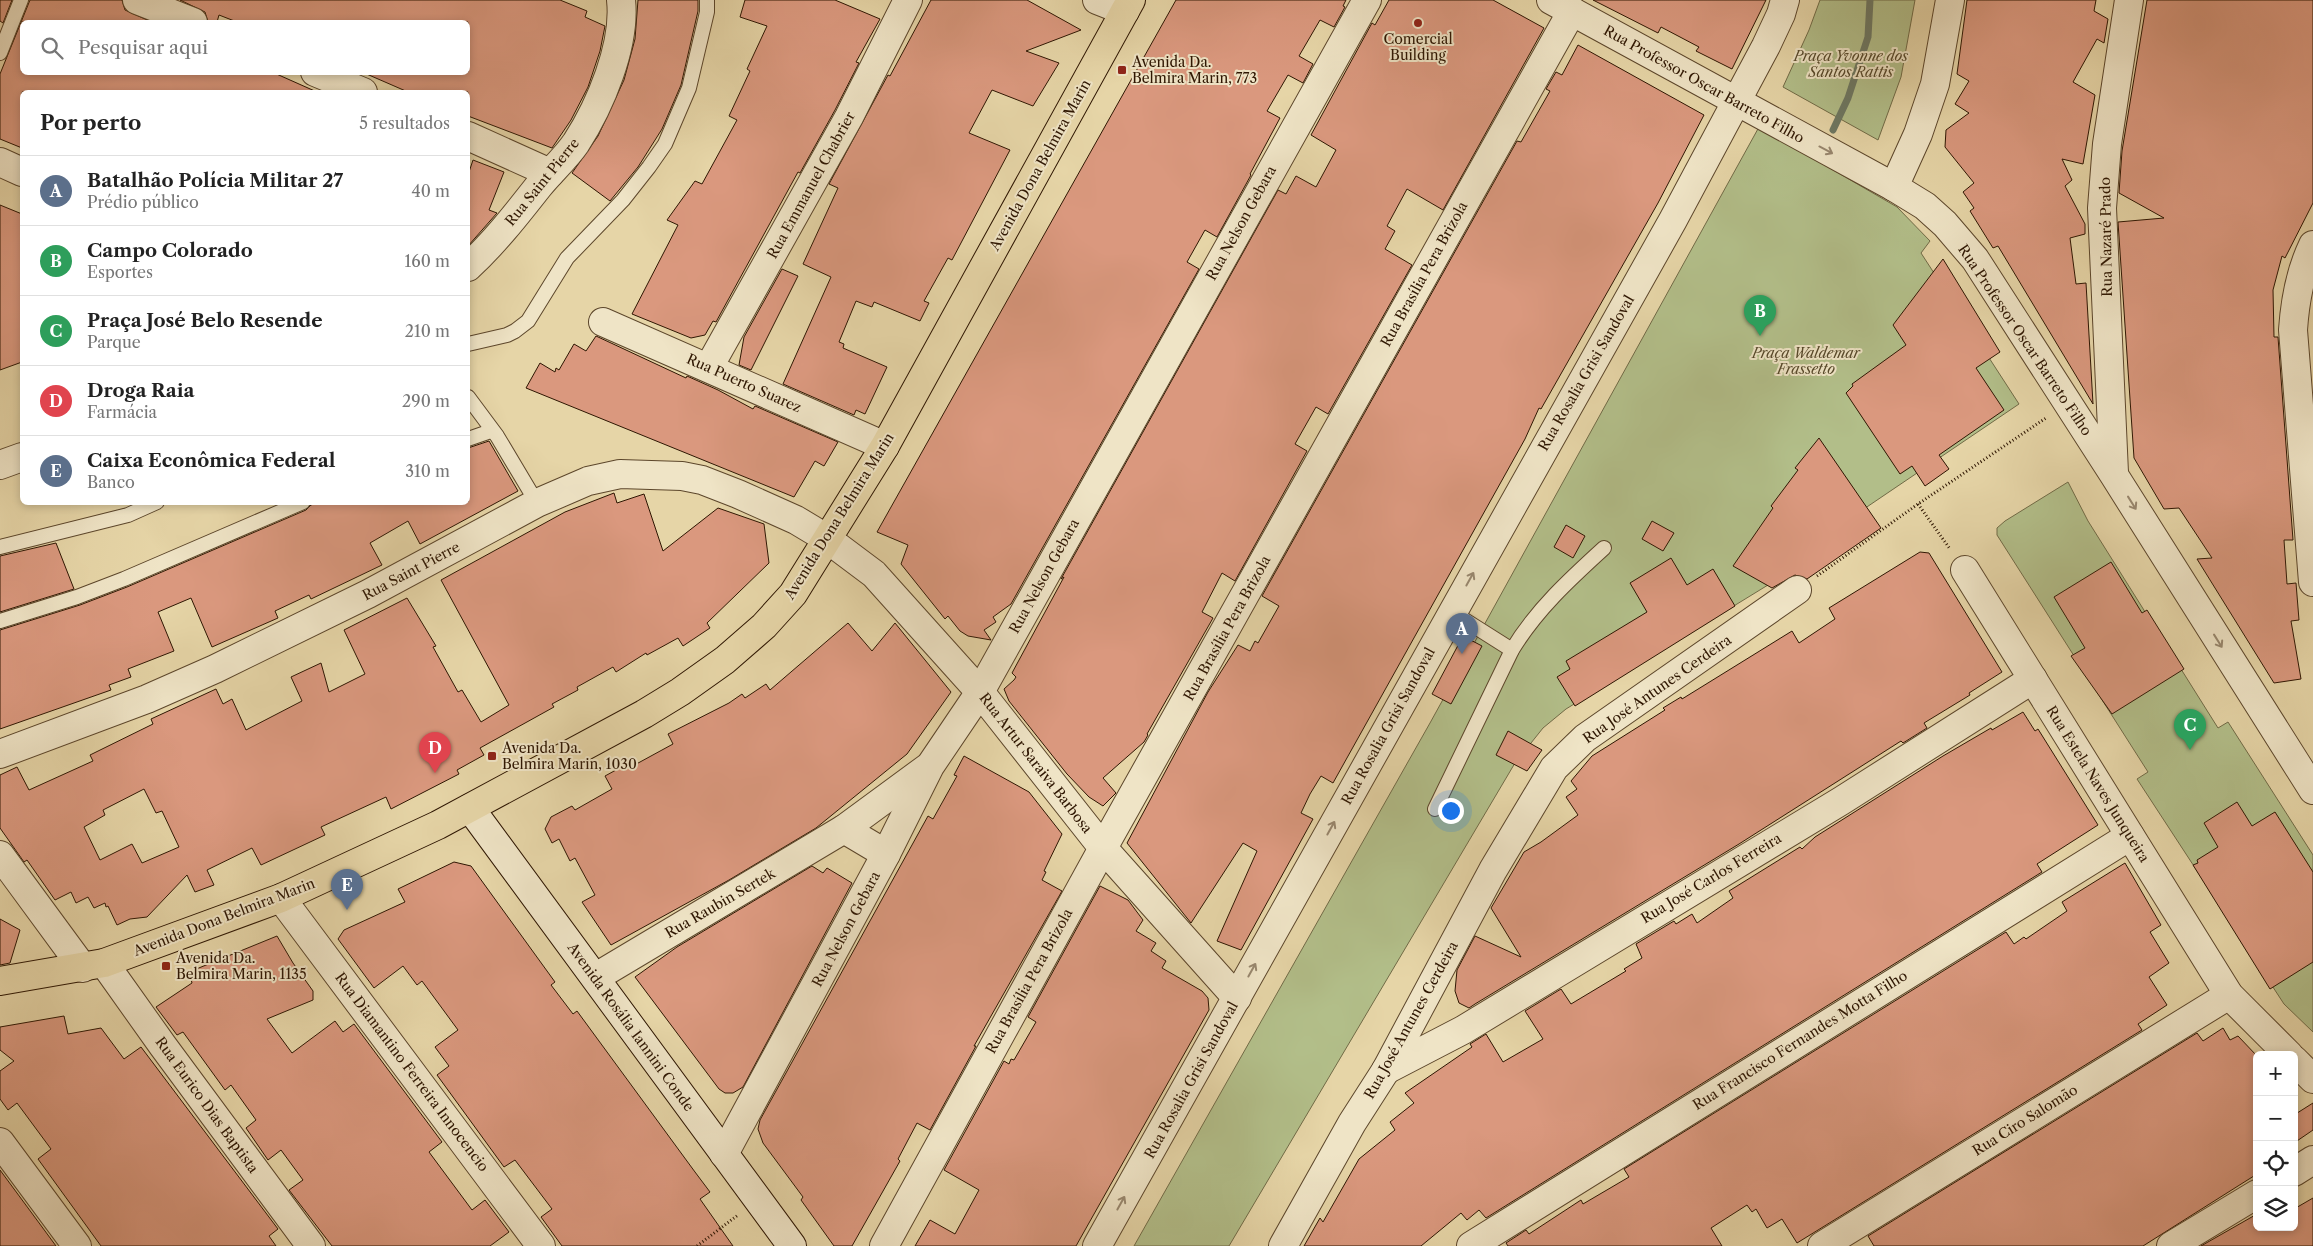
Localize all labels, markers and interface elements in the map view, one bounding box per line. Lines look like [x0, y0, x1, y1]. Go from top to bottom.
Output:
marker: Comercial Building [1412, 17, 1424, 29]
search box [20, 20, 470, 75]
street label: Rua Professor Oscar Barreto Filho [1601, 21, 1807, 147]
place label: Comercial Building [1383, 30, 1453, 64]
icon: search [38, 34, 66, 62]
text: Pesquisar aqui [78, 36, 208, 59]
park label: Praça Yvonne dos Santos Rattis [1793, 47, 1909, 81]
place label: Avenida Da. Belmira Marin, 773 [1131, 53, 1257, 87]
marker: Avenida Da. Belmira Marin, 773 [1116, 64, 1128, 76]
street label: Avenida Dona Belmira Marin [985, 76, 1095, 255]
street label: Rua Emmanuel Chabrier [763, 108, 859, 262]
text: Por perto [40, 110, 141, 135]
text: 5 resultados [359, 113, 450, 133]
street label: Rua Saint Pierre [501, 134, 583, 230]
one-way arrow [1818, 146, 1833, 156]
street label: Rua Nelson Gebara [1202, 162, 1280, 284]
text: Batalhão Polícia Militar 27 [87, 169, 343, 192]
street label: Rua Nazaré Prado [2096, 177, 2116, 297]
text: A [50, 181, 62, 201]
text: 40 m [411, 181, 450, 201]
text: Prédio público [87, 192, 199, 212]
street label: Rua Brasília Pera Brizola [1377, 198, 1472, 350]
text: Campo Colorado [87, 239, 253, 262]
street label: Rua Professor Oscar Barreto Filho [1954, 241, 2096, 439]
text: B [50, 251, 62, 271]
text: 160 m [405, 251, 450, 271]
text: Esportes [87, 262, 153, 282]
street label: Rua Rosalia Grisi Sandoval [1534, 292, 1638, 454]
pin: B [1744, 295, 1776, 336]
text: Praça José Belo Resende [87, 309, 323, 332]
text: C [50, 321, 62, 341]
text: 210 m [405, 321, 450, 341]
text: Parque [87, 332, 141, 352]
park label: Praça Waldemar Frassetto [1751, 344, 1862, 378]
street label: Rua Puerto Suarez [684, 350, 804, 416]
text: Droga Raia [87, 379, 195, 402]
text: D [49, 391, 63, 411]
text: 290 m [402, 391, 450, 411]
text: Farmácia [87, 402, 157, 422]
street label: Avenida Dona Belmira Marin [780, 429, 898, 603]
text: Caixa Econômica Federal [87, 449, 335, 472]
text: E [50, 461, 62, 481]
text: 310 m [405, 461, 450, 481]
text: Banco [87, 472, 135, 492]
one-way arrow [2127, 495, 2137, 509]
street label: Rua Nelson Gebara [1005, 515, 1083, 637]
street label: Rua Saint Pierre [359, 538, 463, 604]
street label: Rua Brasília Pera Brizola [1180, 552, 1275, 704]
one-way arrow [1465, 572, 1475, 587]
pin: A [1446, 613, 1478, 654]
street label: Rua José Antunes Cerdeira [1579, 630, 1735, 747]
one-way arrow [2213, 633, 2223, 647]
street label: Rua Rosalia Grisi Sandoval [1337, 644, 1439, 808]
street label: Rua Artur Saraiva Barbosa [976, 689, 1097, 837]
street label: Rua Estela Naves Junqueira [2042, 702, 2154, 866]
pin: C [2174, 709, 2206, 750]
pin: D [419, 732, 451, 773]
place label: Avenida Da. Belmira Marin, 1030 [501, 739, 637, 773]
marker: Avenida Da. Belmira Marin, 1030 [486, 750, 498, 762]
your location [1438, 798, 1464, 824]
one-way arrow [1326, 821, 1336, 836]
street label: Rua José Carlos Ferreira [1637, 829, 1785, 927]
street label: Rua Raubin Sertek [662, 864, 779, 942]
street label: Rua Nelson Gebara [808, 868, 884, 990]
pin: E [331, 869, 363, 910]
street label: Avenida Dona Belmira Marin [130, 874, 317, 960]
street label: Rua Brasília Pera Brizola [982, 905, 1077, 1057]
street label: Rua José Antunes Cerdeira [1360, 937, 1462, 1102]
street label: Avenida Rosália Iannini Conde [563, 938, 698, 1115]
place label: Avenida Da. Belmira Marin, 1135 [175, 949, 307, 983]
marker: Avenida Da. Belmira Marin, 1135 [160, 960, 172, 972]
one-way arrow [1247, 963, 1257, 978]
street label: Rua Francisco Fernandes Motta Filho [1689, 966, 1911, 1114]
street label: Rua Diamantino Ferreira Innocencio [331, 969, 493, 1175]
street label: Rua Rosalia Grisi Sandoval [1140, 998, 1242, 1162]
street label: Rua Eurico Dias Baptista [151, 1033, 263, 1177]
map controls [2253, 1051, 2298, 1231]
button: + [2253, 1051, 2298, 1096]
street label: Rua Ciro Salomão [1969, 1080, 2081, 1160]
button: − [2253, 1096, 2298, 1141]
button: locate [2253, 1141, 2298, 1186]
button: layers [2253, 1186, 2298, 1231]
one-way arrow [1116, 1197, 1126, 1211]

